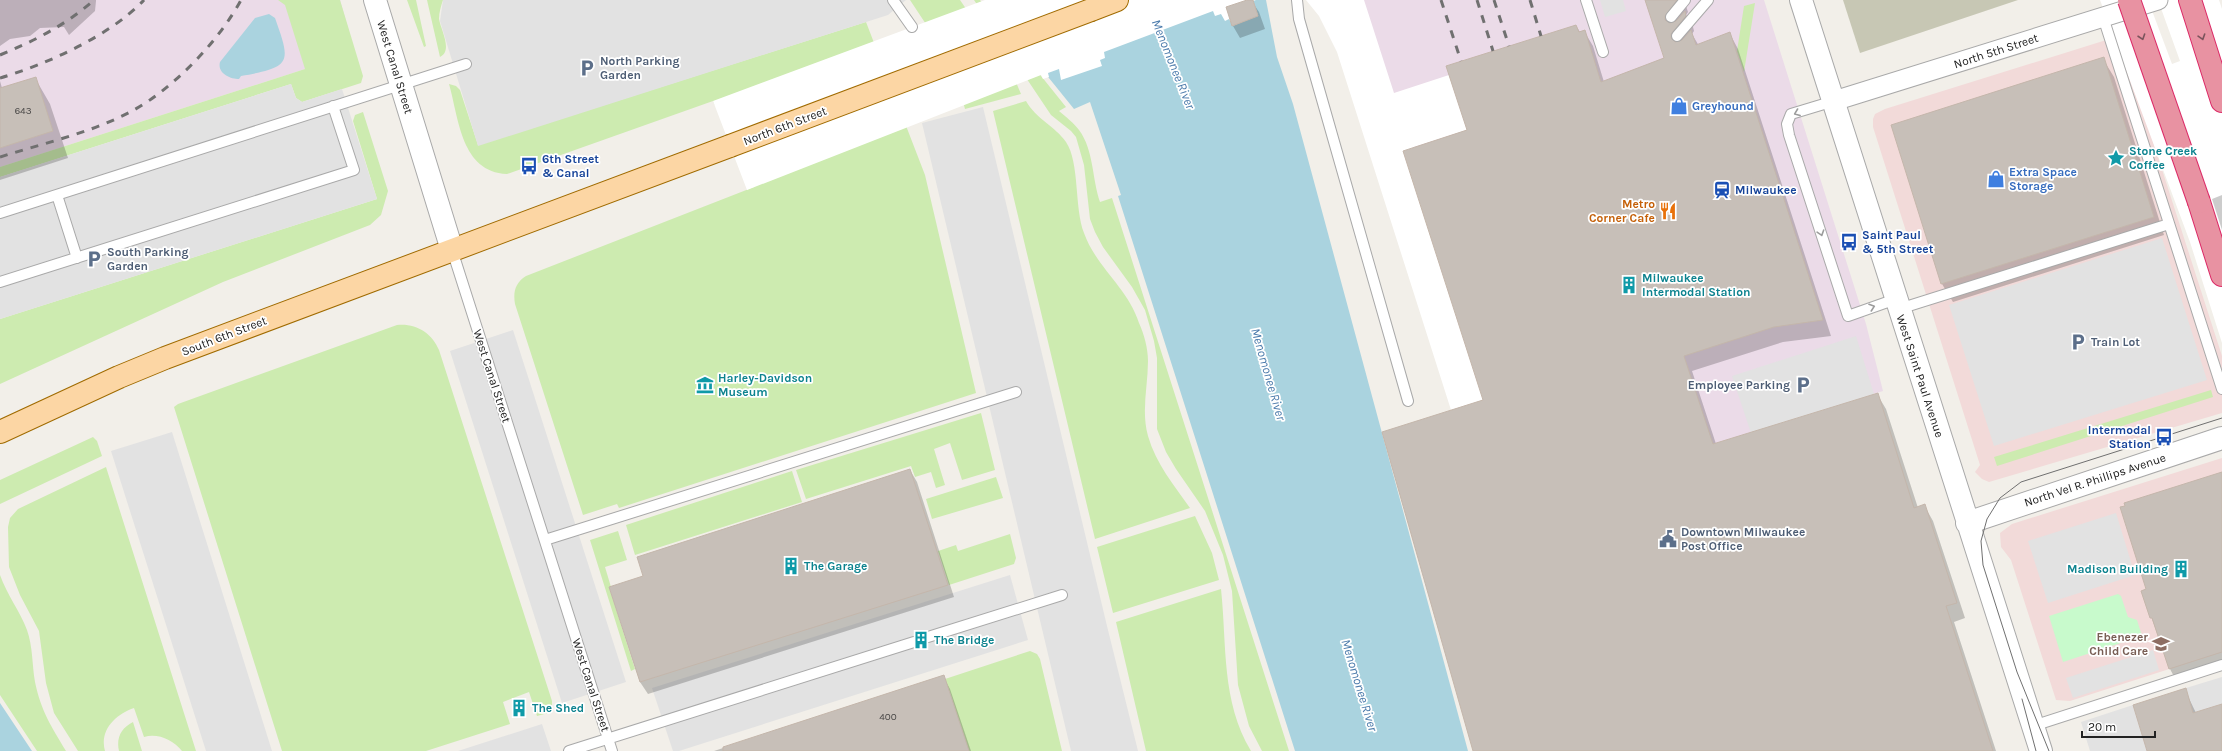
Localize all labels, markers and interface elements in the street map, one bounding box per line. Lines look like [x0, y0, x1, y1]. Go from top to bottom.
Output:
water label: Menomonee River [1149, 17, 1199, 112]
street label: West Canal Street [374, 19, 416, 116]
street label: North 5th Street [1952, 31, 2040, 71]
one-way arrow [2138, 33, 2146, 40]
one-way arrow [2197, 33, 2205, 40]
place label: North Parking Garden [600, 54, 680, 82]
parking icon: North Parking Garden [577, 58, 597, 78]
shop icon: Greyhound [1669, 96, 1689, 116]
place label: Greyhound [1692, 99, 1754, 113]
street label: North 6th Street [741, 104, 829, 148]
house number: 643 [14, 105, 32, 117]
one-way arrow [1794, 109, 1801, 117]
place label: Stone Creek Coffee [2129, 144, 2197, 172]
place icon: Stone Creek Coffee [2106, 148, 2126, 168]
place label: 6th Street & Canal [542, 152, 599, 180]
bus stop icon: 6th Street & Canal [519, 156, 539, 176]
place label: Extra Space Storage [2009, 165, 2077, 193]
shop icon: Extra Space Storage [1986, 169, 2006, 189]
station icon: Milwaukee [1712, 180, 1732, 200]
place label: Milwaukee [1735, 183, 1797, 197]
place label: Metro Corner Cafe [1589, 197, 1655, 225]
restaurant icon: Metro Corner Cafe [1658, 201, 1678, 221]
place label: Saint Paul & 5th Street [1862, 228, 1934, 256]
one-way arrow [1816, 229, 1825, 236]
bus stop icon: Saint Paul & 5th Street [1839, 232, 1859, 252]
place label: South Parking Garden [107, 245, 188, 273]
parking icon: South Parking Garden [84, 249, 104, 269]
place label: Milwaukee Intermodal Station [1642, 271, 1751, 299]
building icon: Milwaukee Intermodal Station [1619, 275, 1639, 295]
one-way arrow [1868, 304, 1875, 312]
street label: South 6th Street [179, 313, 269, 359]
street label: West Saint Paul Avenue [1893, 313, 1947, 439]
water label: Menomonee River [1248, 326, 1289, 423]
street label: West Canal Street [470, 328, 514, 425]
parking icon: Train Lot [2068, 332, 2088, 352]
place label: Train Lot [2091, 335, 2140, 349]
place label: Harley-Davidson Museum [718, 371, 812, 399]
museum icon: Harley-Davidson Museum [695, 375, 715, 395]
parking icon: Employee Parking [1793, 375, 1813, 395]
place label: Employee Parking [1688, 378, 1790, 392]
place label: Intermodal Station [2088, 423, 2151, 451]
bus stop icon: Intermodal Station [2154, 427, 2174, 447]
street label: North Vel R. Phillips Avenue [2022, 450, 2168, 510]
place label: Downtown Milwaukee Post Office [1681, 525, 1805, 553]
public building icon: Downtown Milwaukee Post Office [1658, 529, 1678, 549]
building icon: The Garage [781, 556, 801, 576]
place label: The Garage [804, 559, 867, 573]
building icon: Madison Building [2171, 559, 2191, 579]
place label: Madison Building [2067, 562, 2168, 576]
building icon: The Bridge [911, 630, 931, 650]
place label: Ebenezer Child Care [2089, 630, 2148, 658]
place label: The Bridge [934, 633, 994, 647]
school or university icon: Ebenezer Child Care [2151, 634, 2171, 654]
street label: West Canal Street [569, 637, 613, 734]
water label: Menomonee River [1338, 637, 1381, 734]
building icon: The Shed [509, 698, 529, 718]
place label: The Shed [532, 701, 584, 715]
house number: 400 [879, 711, 897, 723]
scale bar [2082, 713, 2155, 739]
text: 20 m [2088, 720, 2116, 734]

